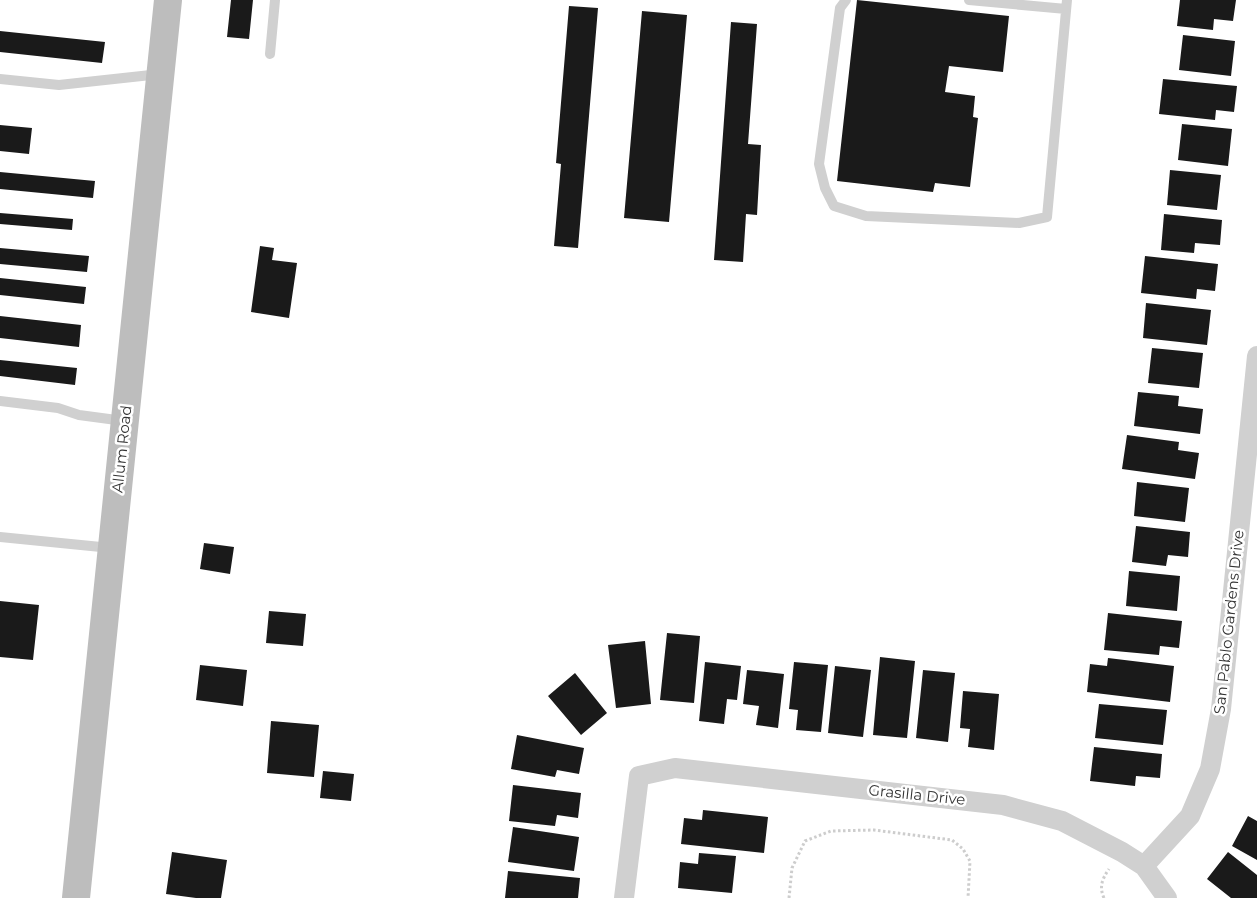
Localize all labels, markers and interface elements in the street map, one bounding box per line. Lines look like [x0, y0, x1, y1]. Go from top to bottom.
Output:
street label: Allum Road [107, 404, 136, 494]
street label: San Pablo Gardens Drive [1209, 529, 1248, 715]
street label: Grasilla Drive [868, 780, 966, 809]

